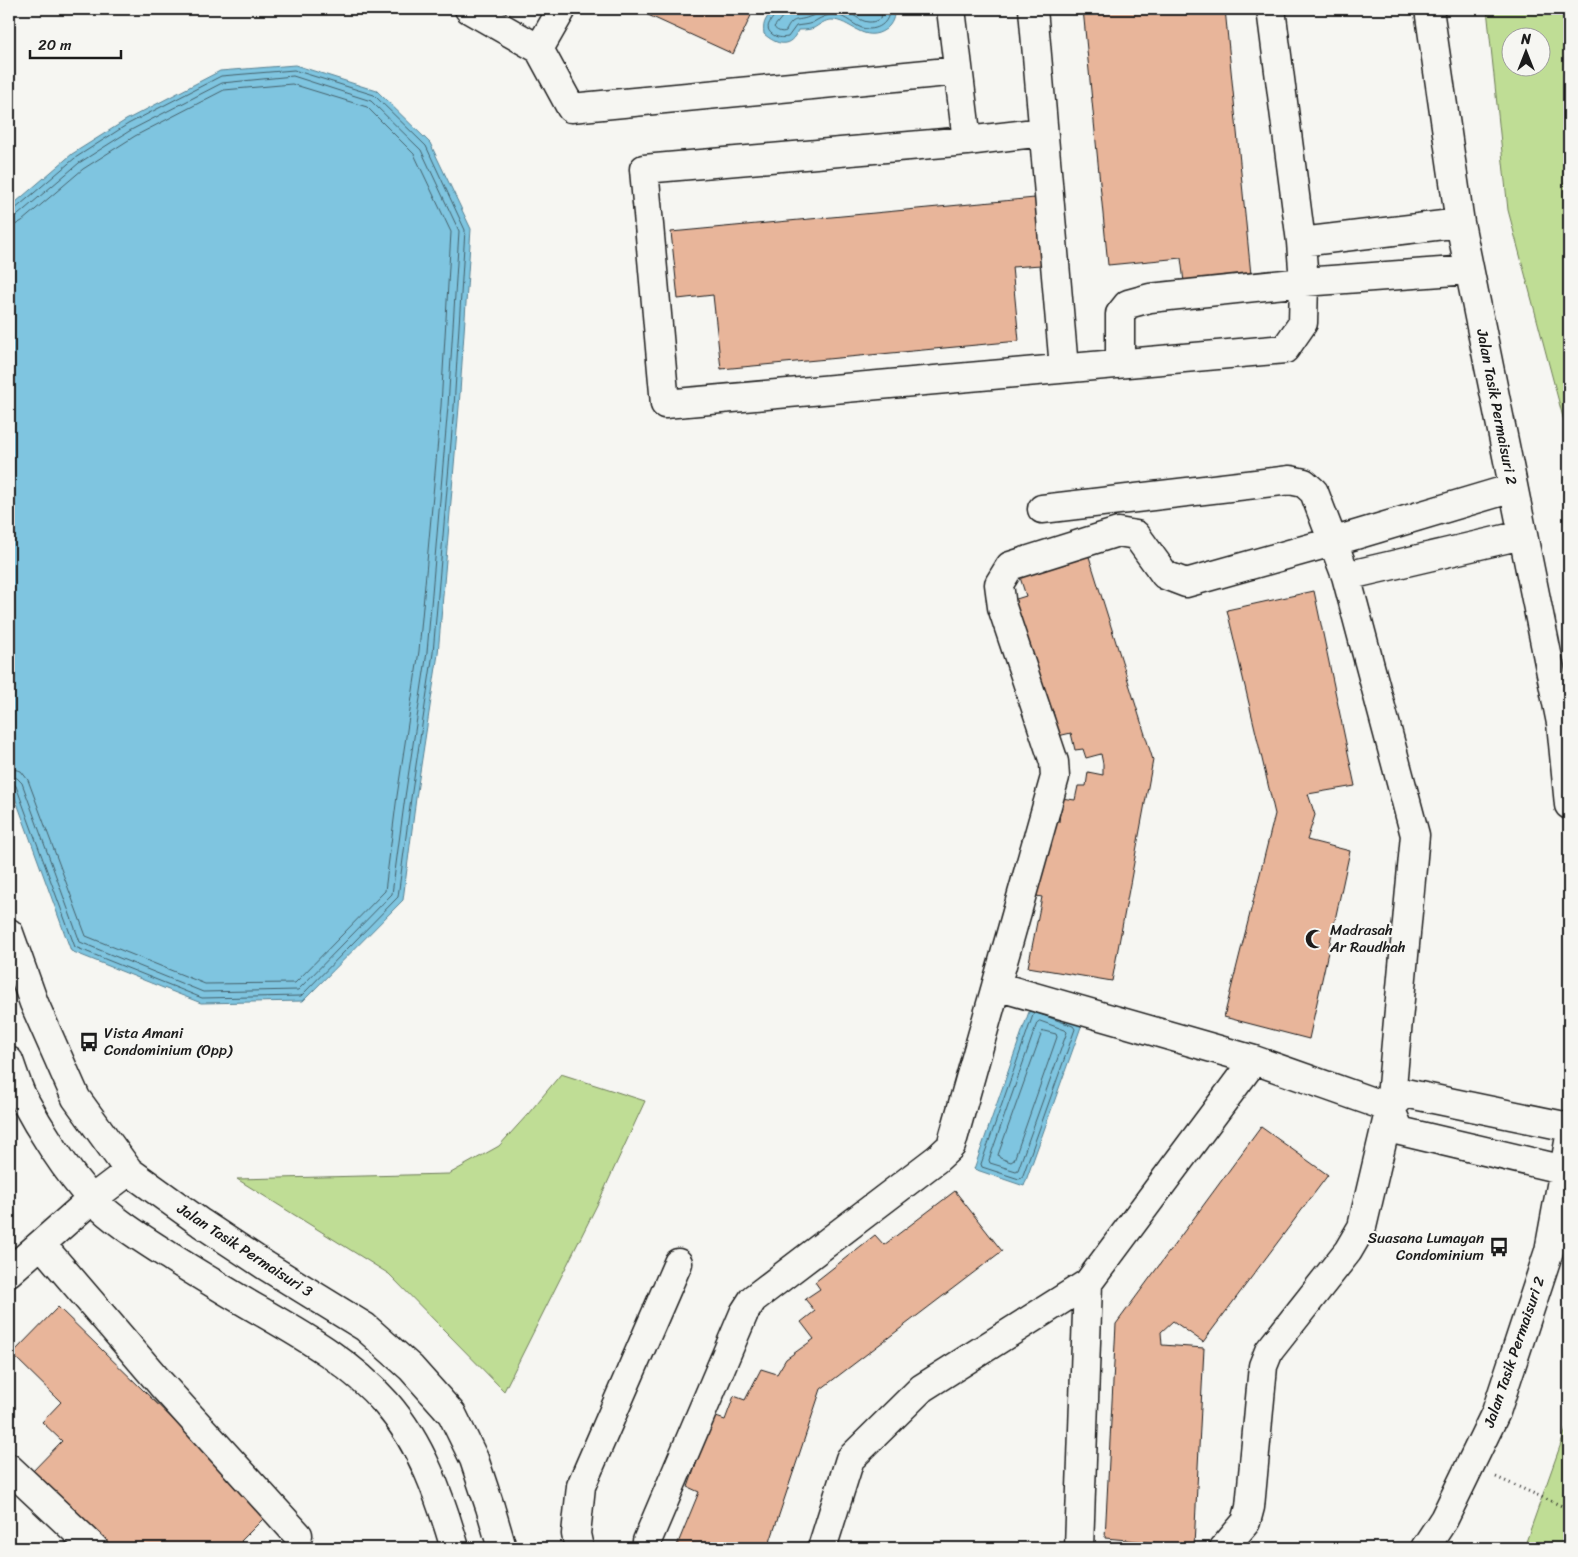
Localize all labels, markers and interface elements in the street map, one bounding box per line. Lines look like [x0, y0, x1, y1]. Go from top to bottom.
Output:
text: N [1520, 27, 1531, 52]
scale bar [30, 28, 121, 60]
north arrow [1500, 28, 1550, 78]
text: 20 m [38, 32, 72, 58]
street label: Jalan Tasik Permaisuri 2 [1469, 326, 1525, 487]
place label: Madrasah Ar Raudhah [1329, 917, 1406, 960]
mosque icon: Madrasah Ar Raudhah [1304, 928, 1326, 950]
place label: Vista Amani Condominium (Opp) [104, 1020, 233, 1063]
bus stop icon: Vista Amani Condominium (Opp) [78, 1031, 100, 1053]
street label: Jalan Tasik Permaisuri 3 [171, 1196, 318, 1304]
place label: Suasana Lumayan Condominium [1368, 1225, 1484, 1268]
bus stop icon: Suasana Lumayan Condominium [1488, 1236, 1510, 1258]
street label: Jalan Tasik Permaisuri 2 [1476, 1273, 1552, 1432]

